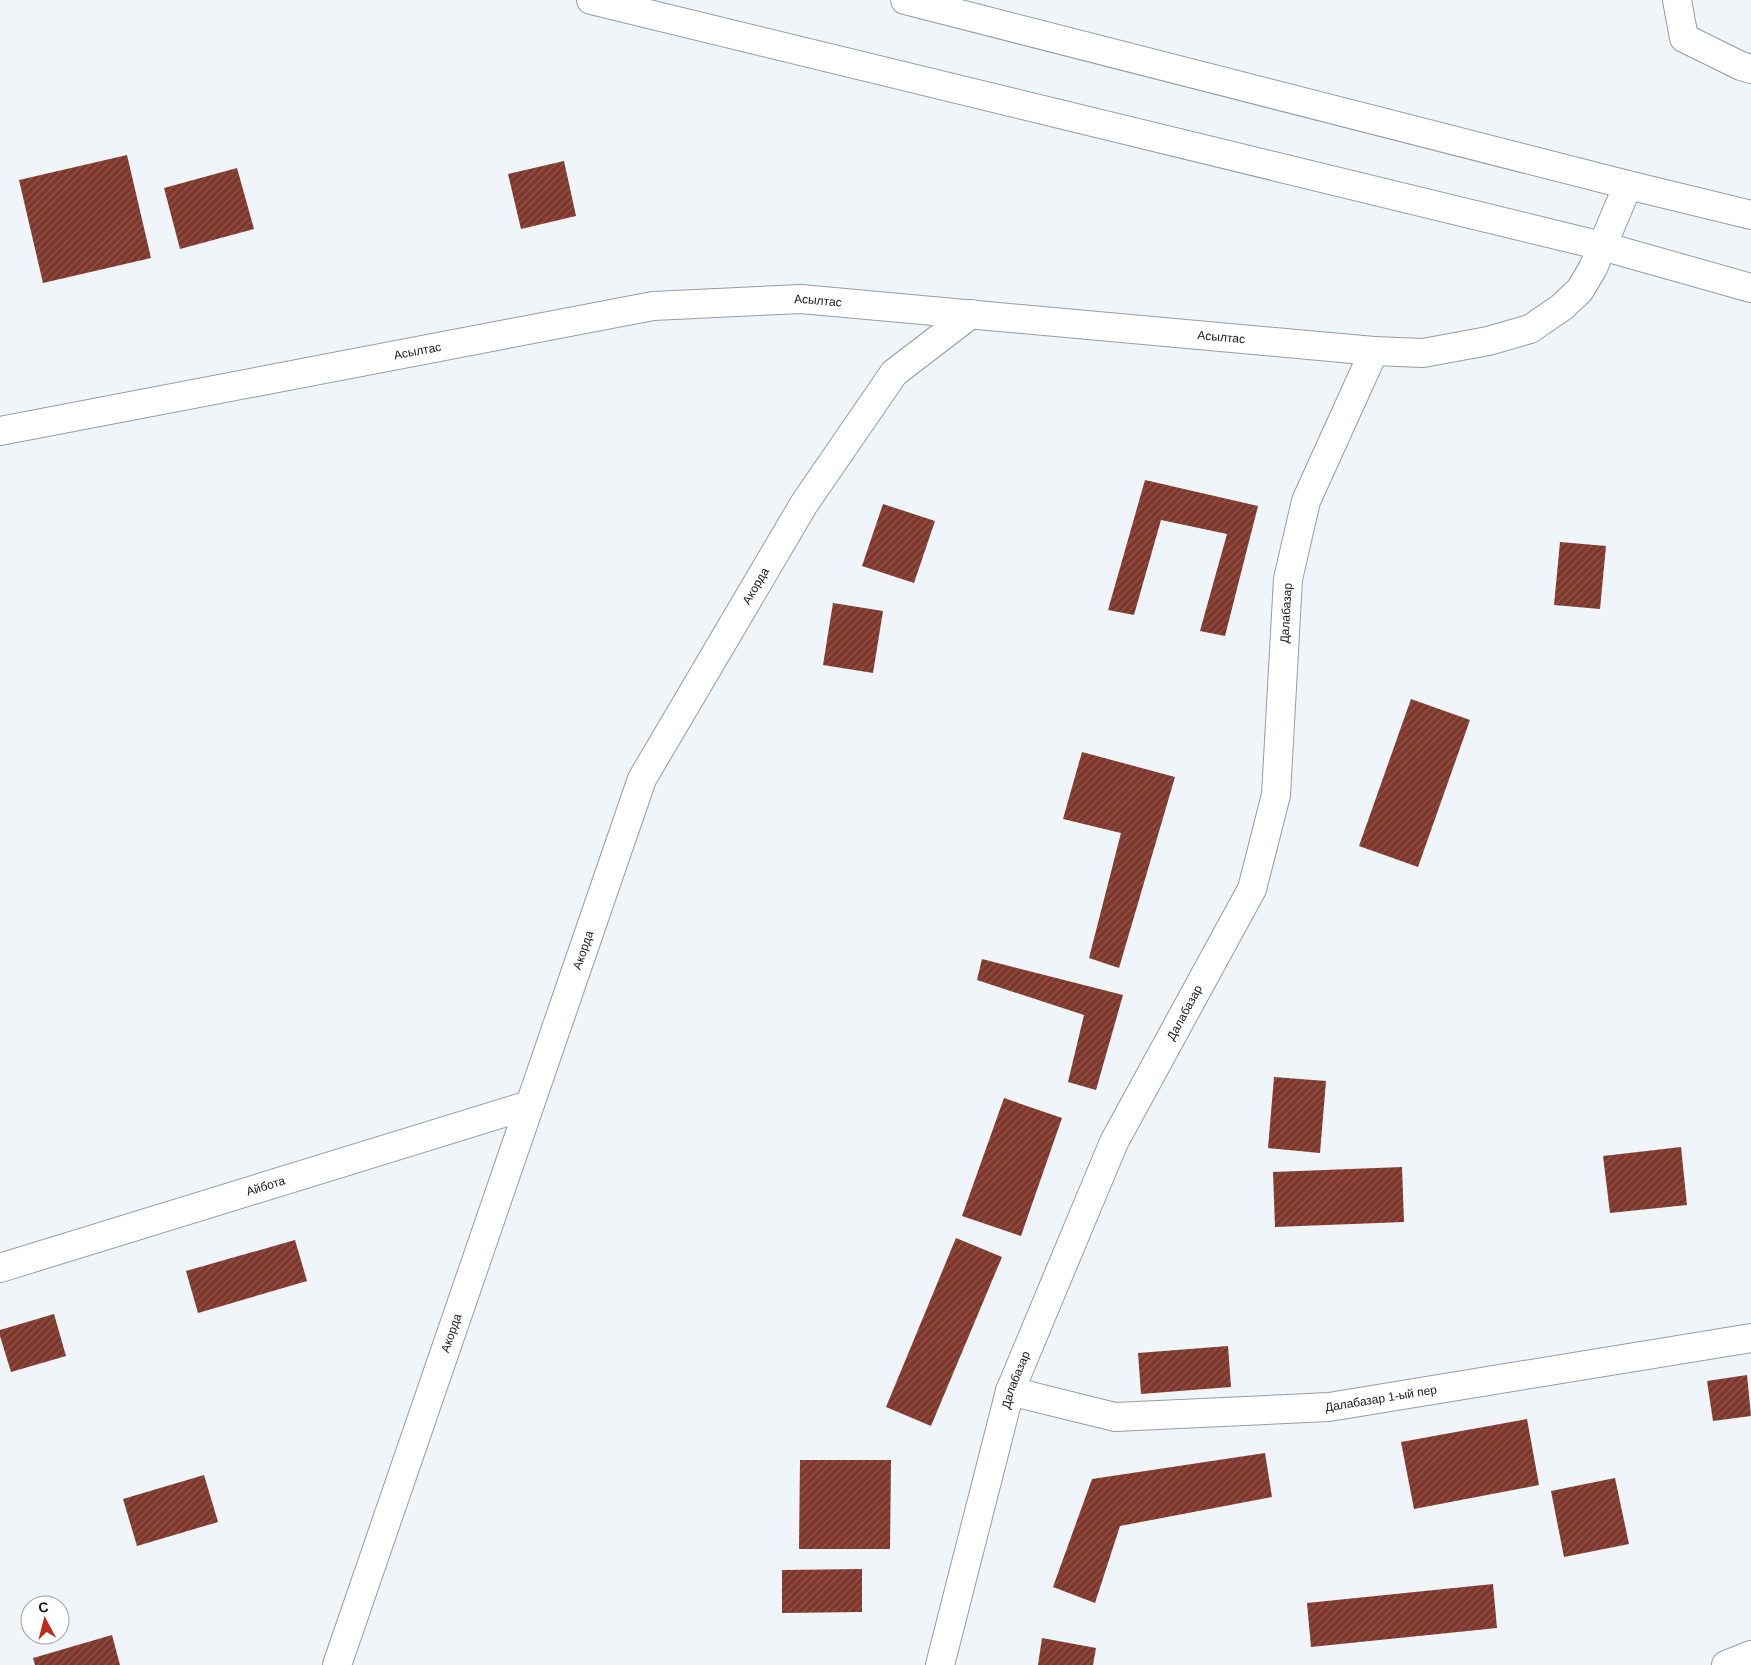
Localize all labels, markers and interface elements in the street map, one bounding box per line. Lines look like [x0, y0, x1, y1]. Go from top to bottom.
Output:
street label: Асылтас [794, 292, 842, 310]
street label: Асылтас [1197, 328, 1246, 346]
street label: Асылтас [393, 340, 442, 362]
street label: Акорда [739, 565, 772, 607]
street label: Далабазар [1277, 582, 1295, 644]
street label: Акорда [570, 929, 596, 971]
street label: Далабазар [1164, 982, 1205, 1043]
street label: Айбота [244, 1173, 287, 1199]
street label: Акорда [438, 1312, 465, 1354]
street label: Далабазар [999, 1349, 1033, 1410]
street label: Далабазар 1-ый пер [1324, 1382, 1438, 1415]
north arrow [20, 1595, 70, 1645]
text: С [37, 1599, 49, 1616]

